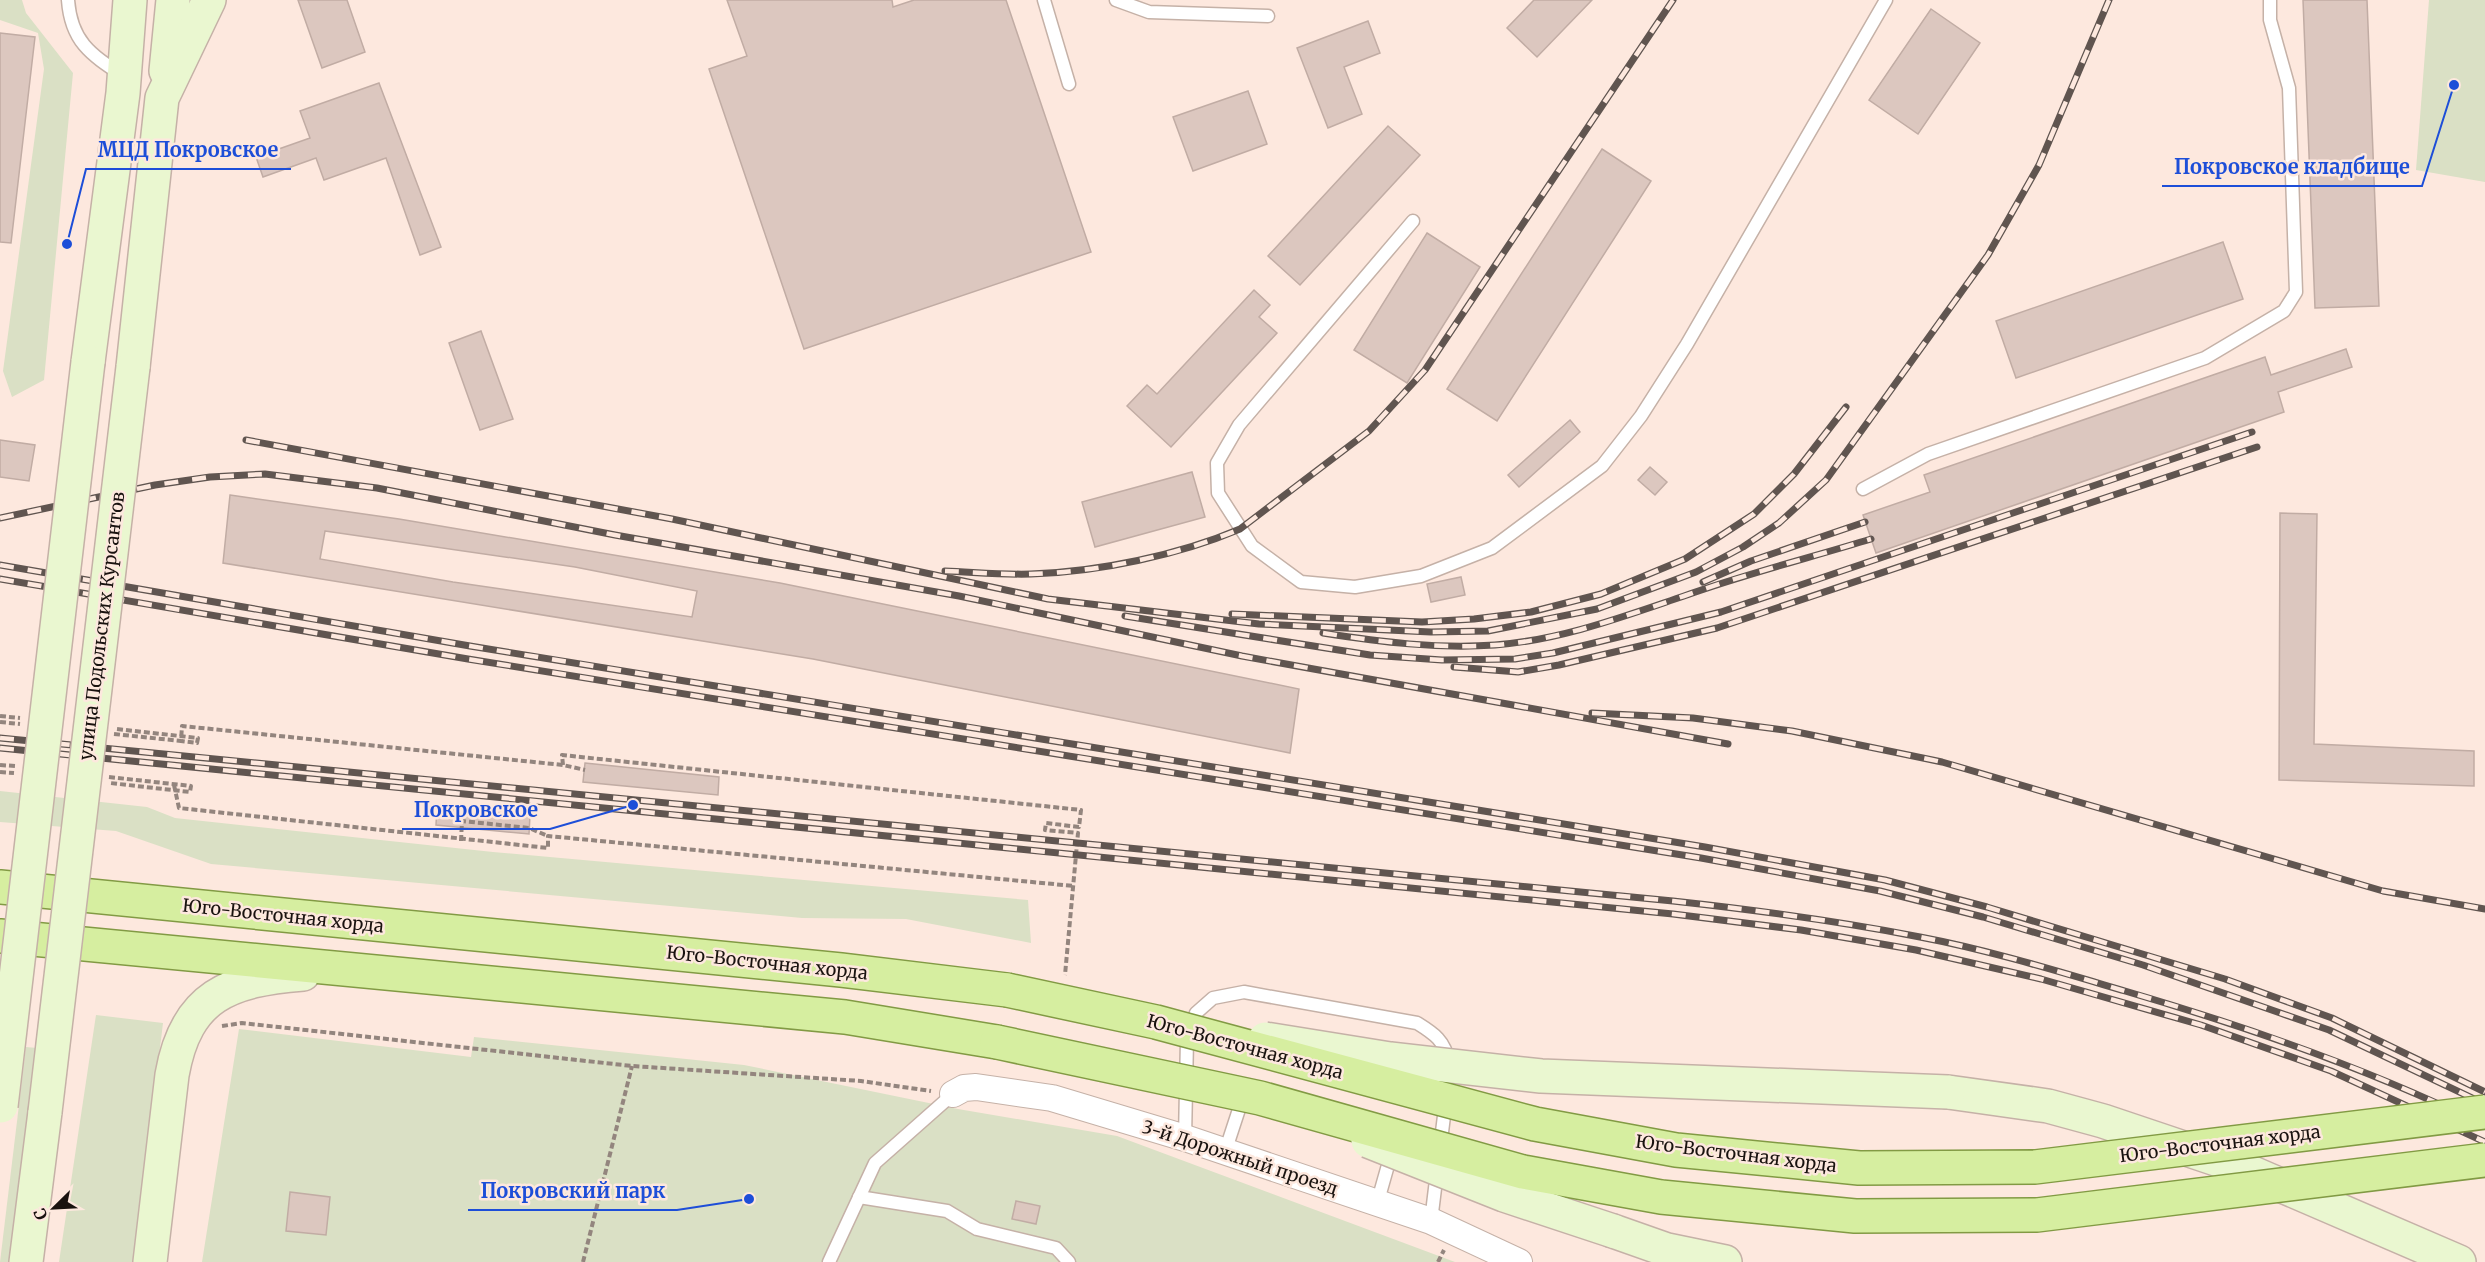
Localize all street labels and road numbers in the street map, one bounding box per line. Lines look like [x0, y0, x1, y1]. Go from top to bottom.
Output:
street label: улица Подольских Курсантов [74, 490, 129, 762]
street label: Юго-Восточная хорда [181, 893, 385, 938]
street label: Юго-Восточная хорда [665, 940, 869, 985]
street label: Юго-Восточная хорда [1144, 1009, 1346, 1084]
street label: 3-й Дорожный проезд [1139, 1115, 1341, 1200]
street label: Юго-Восточная хорда [2118, 1120, 2322, 1167]
street label: Юго-Восточная хорда [1634, 1130, 1838, 1177]

